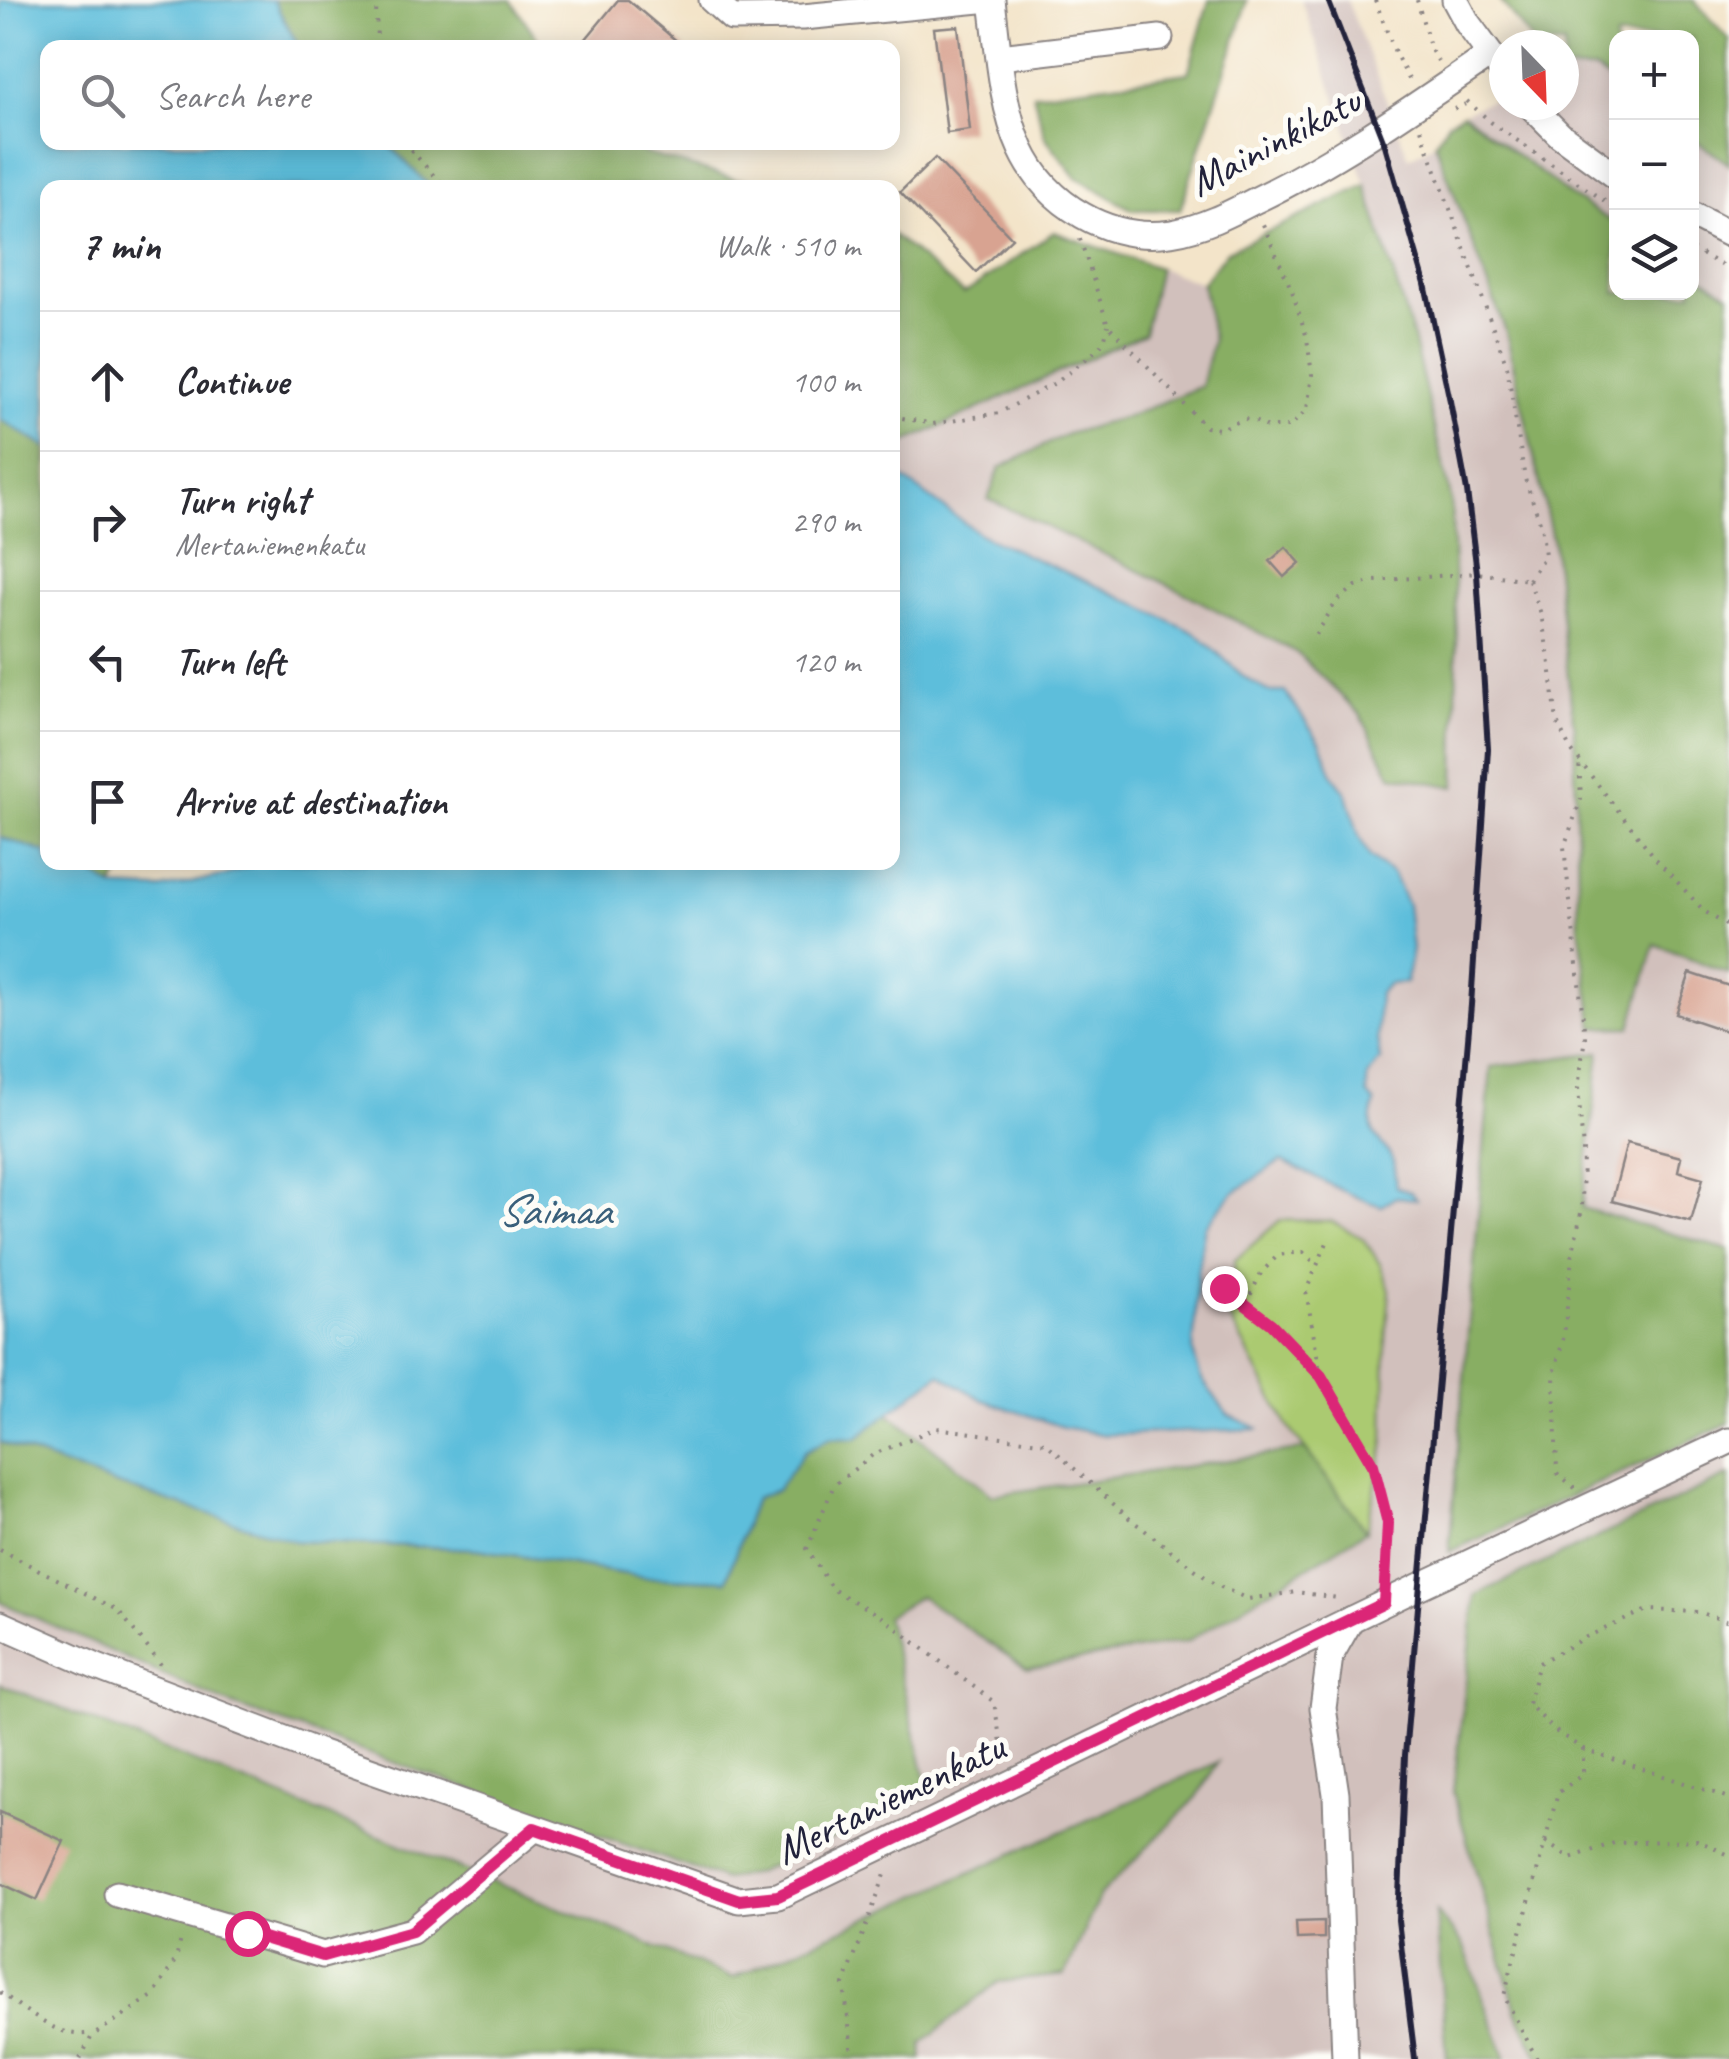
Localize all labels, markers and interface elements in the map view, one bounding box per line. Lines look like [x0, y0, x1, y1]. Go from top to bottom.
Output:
north arrow [1489, 30, 1579, 120]
map controls [1609, 30, 1699, 300]
button: + [1609, 30, 1699, 120]
search box [40, 40, 900, 150]
icon: search [75, 68, 130, 123]
text: Search here [155, 72, 310, 119]
street label: Maininkikatu [1180, 73, 1372, 209]
button: − [1609, 120, 1699, 210]
button: layers [1609, 210, 1699, 300]
text: 7 min [80, 219, 160, 272]
text: Walk · 510 m [716, 225, 860, 266]
icon: ahead [80, 354, 135, 409]
text: Continue [175, 358, 289, 405]
text: 100 m [791, 361, 860, 402]
text: Turn right [175, 477, 309, 524]
icon: right [80, 494, 135, 549]
text: 290 m [791, 501, 860, 542]
text: Mertaniemenkatu [175, 524, 364, 565]
icon: left [80, 634, 135, 689]
text: Turn left [175, 638, 285, 685]
text: 120 m [791, 641, 860, 682]
icon: arrive [80, 774, 135, 829]
text: Arrive at destination [175, 778, 447, 825]
water label: Saimaa [498, 1182, 615, 1239]
route end [1202, 1266, 1248, 1312]
street label: Mertaniemenkatu [766, 1719, 1015, 1877]
route start [225, 1911, 271, 1957]

